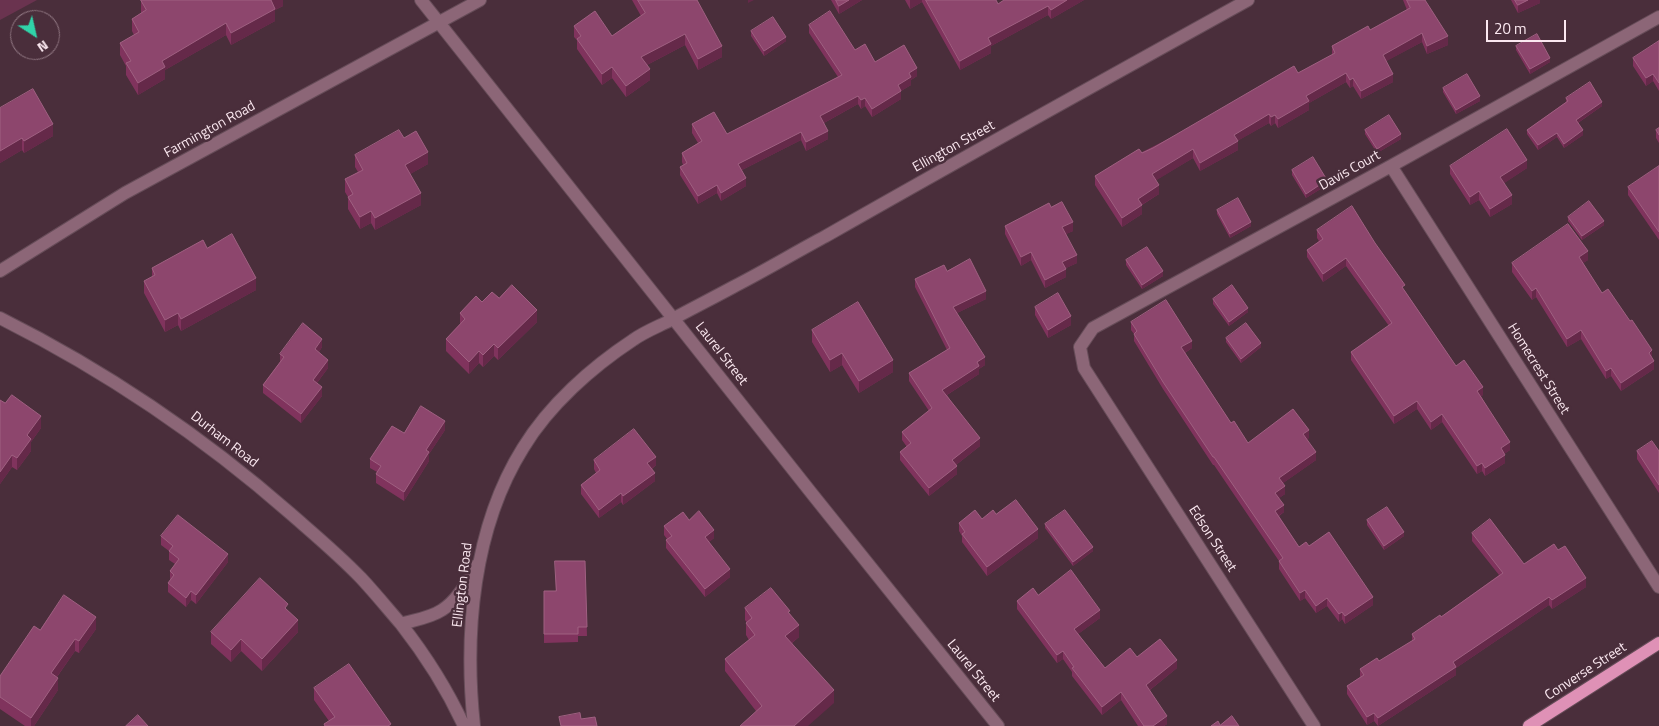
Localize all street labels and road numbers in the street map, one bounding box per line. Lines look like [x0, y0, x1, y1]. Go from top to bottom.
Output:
street label: Farmington Road [162, 98, 258, 162]
street label: Ellington Street [910, 118, 998, 176]
street label: Davis Court [1316, 147, 1384, 195]
street label: Laurel Street [691, 319, 751, 389]
street label: Homecrest Street [1503, 320, 1573, 418]
street label: Durham Road [187, 408, 261, 472]
street label: Edson Street [1184, 503, 1240, 575]
street label: Ellington Road [449, 542, 477, 628]
street label: Laurel Street [943, 636, 1003, 706]
street label: Converse Street [1542, 639, 1630, 705]

